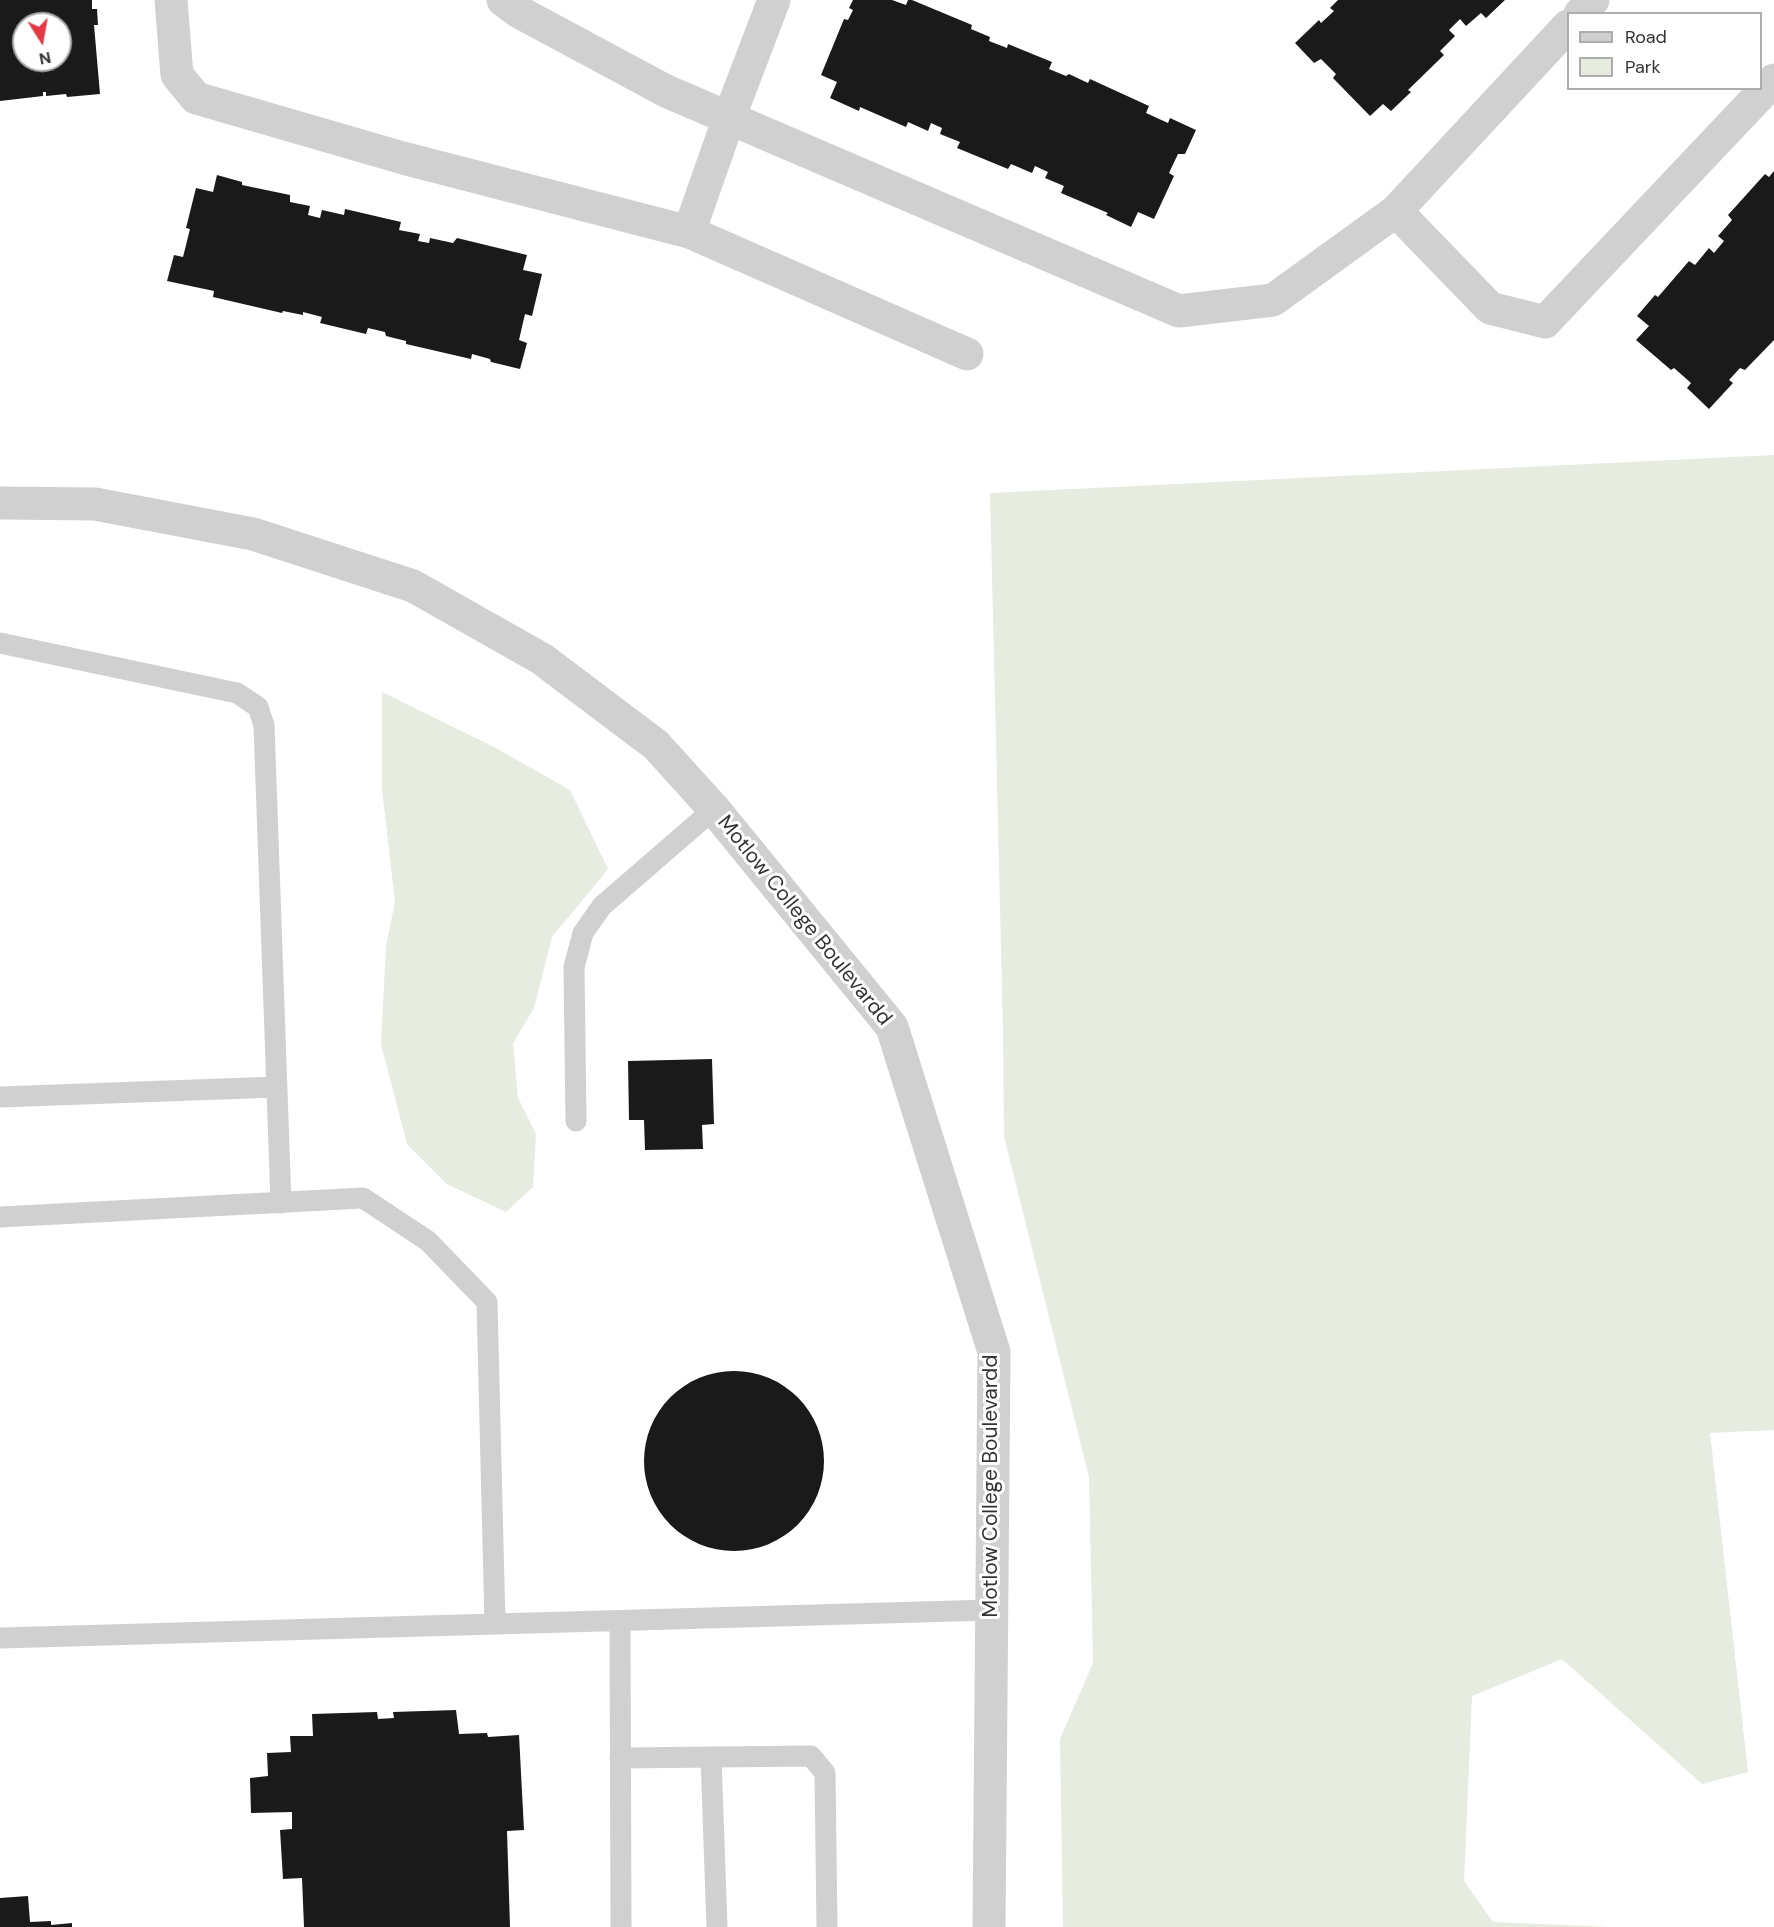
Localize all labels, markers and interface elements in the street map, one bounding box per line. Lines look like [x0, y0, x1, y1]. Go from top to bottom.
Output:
north arrow [12, 12, 72, 72]
legend [1567, 12, 1762, 90]
text: Road [1625, 25, 1667, 49]
text: N [37, 47, 53, 70]
text: Park [1625, 55, 1661, 79]
street label: Motlow College Boulevardd [712, 811, 896, 1031]
street label: Motlow College Boulevardd [978, 1355, 1004, 1617]

